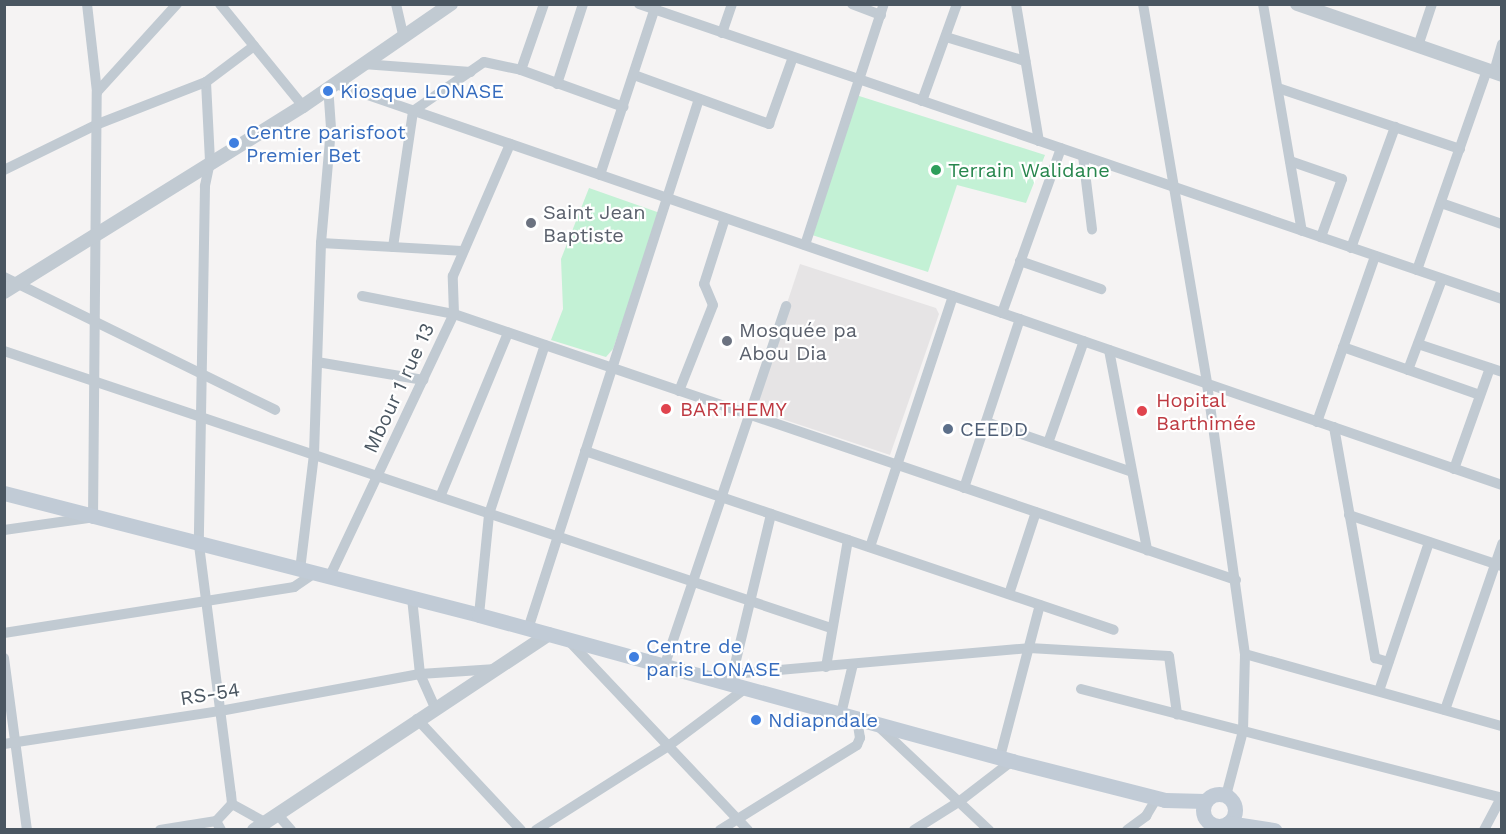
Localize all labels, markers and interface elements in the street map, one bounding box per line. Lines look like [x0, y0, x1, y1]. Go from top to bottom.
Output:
place label: Kiosque LONASE [340, 79, 504, 103]
marker: Kiosque LONASE [321, 84, 335, 98]
place label: Centre parisfoot Premier Bet [246, 120, 406, 167]
marker: Centre parisfoot Premier Bet [227, 136, 241, 150]
place label: Terrain Walidane [948, 158, 1110, 182]
marker: Terrain Walidane [929, 163, 943, 177]
place label: Saint Jean Baptiste [543, 200, 646, 247]
marker: Saint Jean Baptiste [524, 216, 538, 230]
place label: Mosquée pa Abou Dia [739, 318, 857, 365]
street label: Mbour 1 rue 13 [358, 319, 440, 457]
marker: Mosquée pa Abou Dia [720, 334, 734, 348]
place label: Hopital Barthimée [1156, 388, 1256, 435]
place label: BARTHEMY [680, 397, 787, 421]
marker: BARTHEMY [657, 400, 675, 418]
marker: Hopital Barthimée [1133, 402, 1151, 420]
place label: CEEDD [960, 417, 1028, 441]
marker: CEEDD [941, 422, 955, 436]
place label: Centre de paris LONASE [646, 634, 780, 681]
marker: Centre de paris LONASE [627, 650, 641, 664]
street label: RS-54 [178, 677, 242, 711]
place label: Ndiapndale [768, 708, 878, 732]
marker: Ndiapndale [749, 713, 763, 727]

